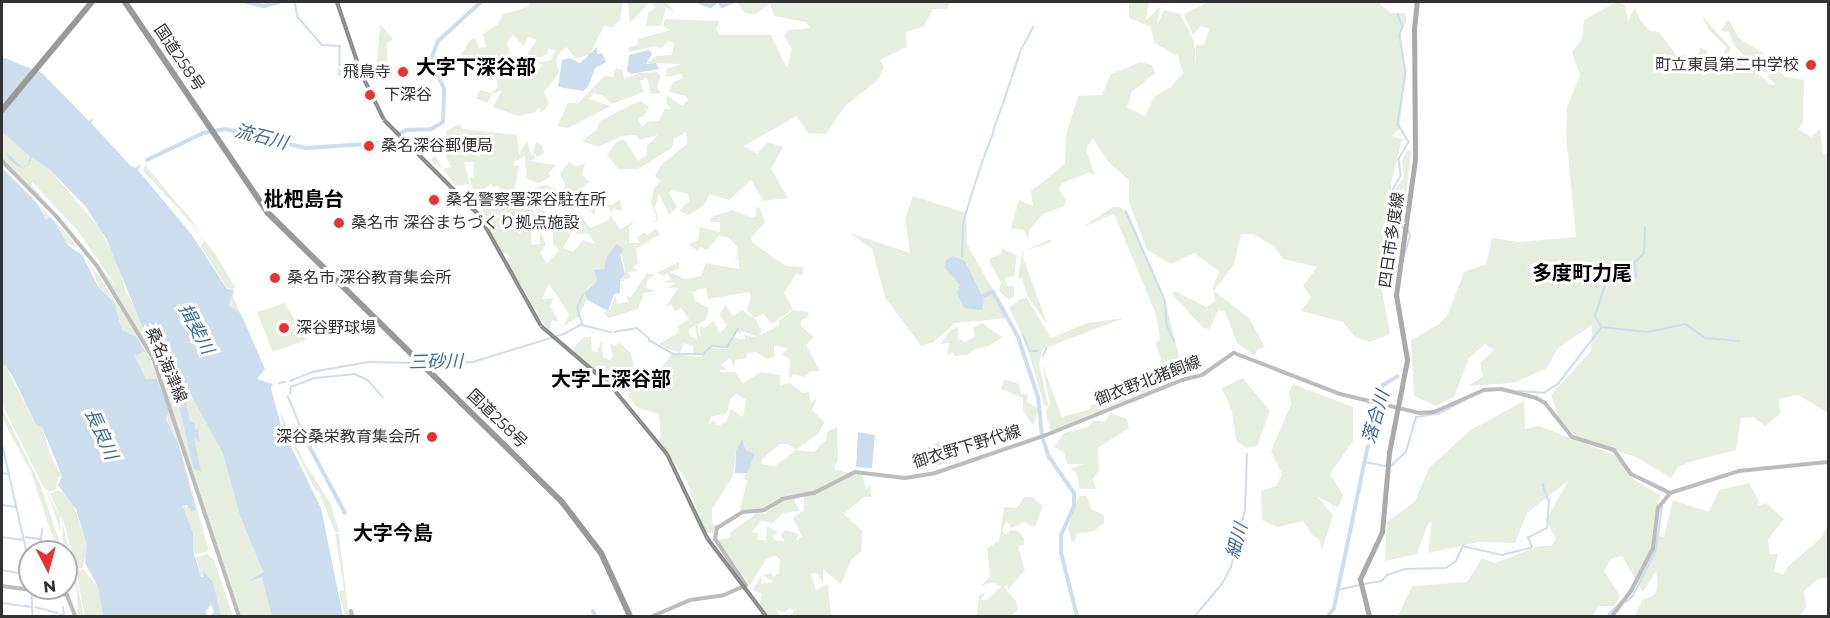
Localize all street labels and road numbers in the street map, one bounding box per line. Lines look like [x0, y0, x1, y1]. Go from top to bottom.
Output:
street label: 国道258号 [150, 21, 208, 95]
street label: 四日市多度線 [1376, 191, 1408, 289]
street label: 桑名海津線 [142, 324, 190, 406]
street label: 御衣野北猪飼線 [1092, 352, 1204, 410]
street label: 国道258号 [463, 386, 531, 452]
street label: 御衣野下野代線 [911, 421, 1023, 473]

